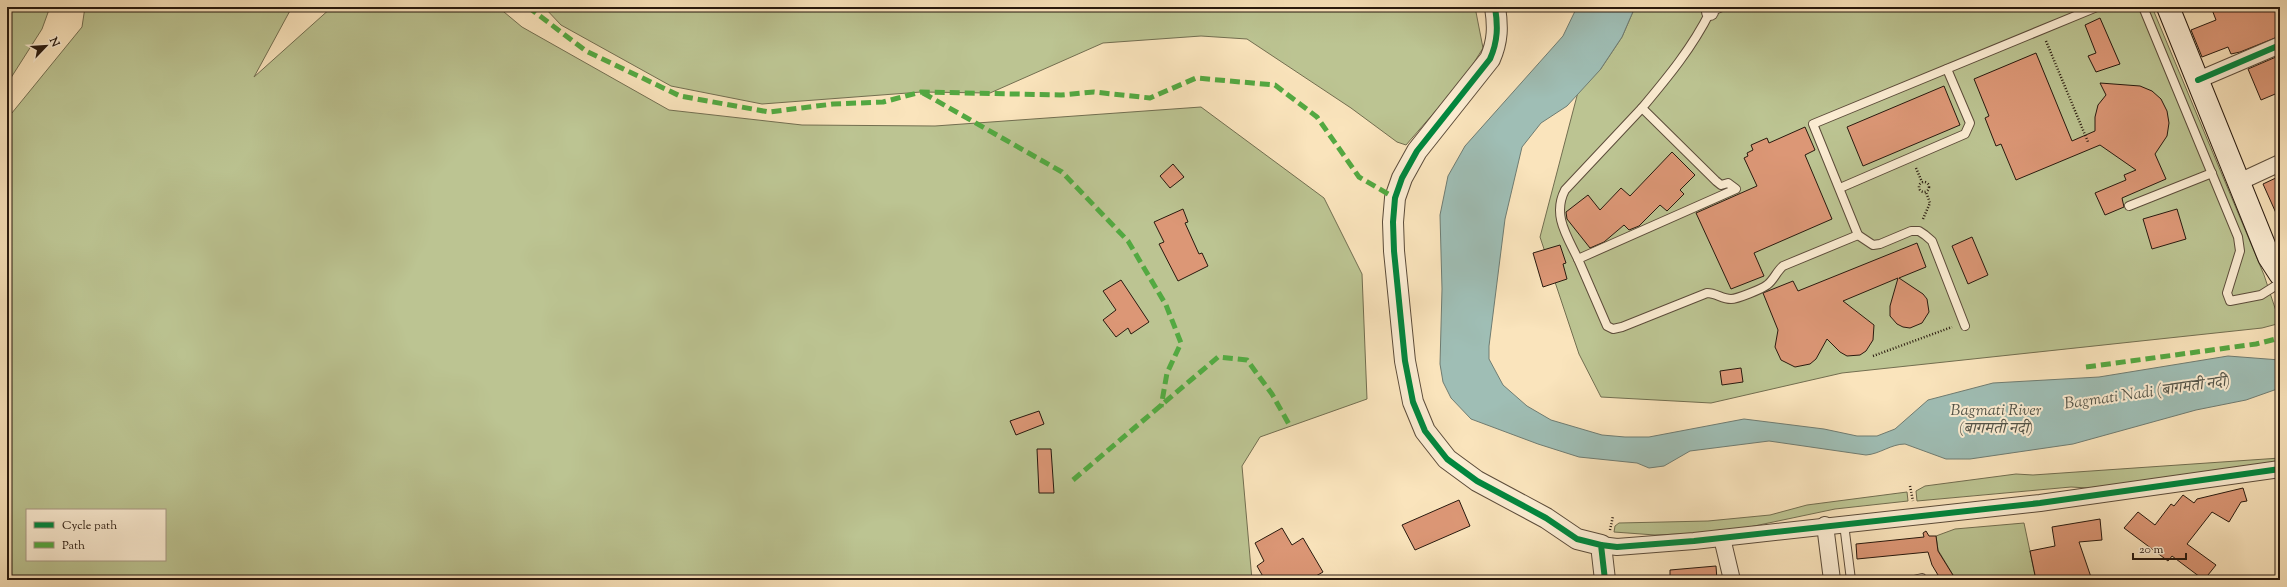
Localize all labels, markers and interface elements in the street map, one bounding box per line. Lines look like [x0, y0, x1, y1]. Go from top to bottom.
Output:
north arrow [26, 26, 66, 66]
text: N [45, 34, 63, 50]
water label: Bagmati Nadi (बागमती नदी) [2063, 370, 2232, 417]
water label: Bagmati River (बागमती नदी) [1951, 400, 2042, 441]
legend [26, 509, 166, 561]
text: Cycle path [62, 517, 117, 535]
scale bar [2133, 535, 2186, 561]
text: Path [62, 537, 85, 555]
text: 20 m [2139, 541, 2164, 559]

